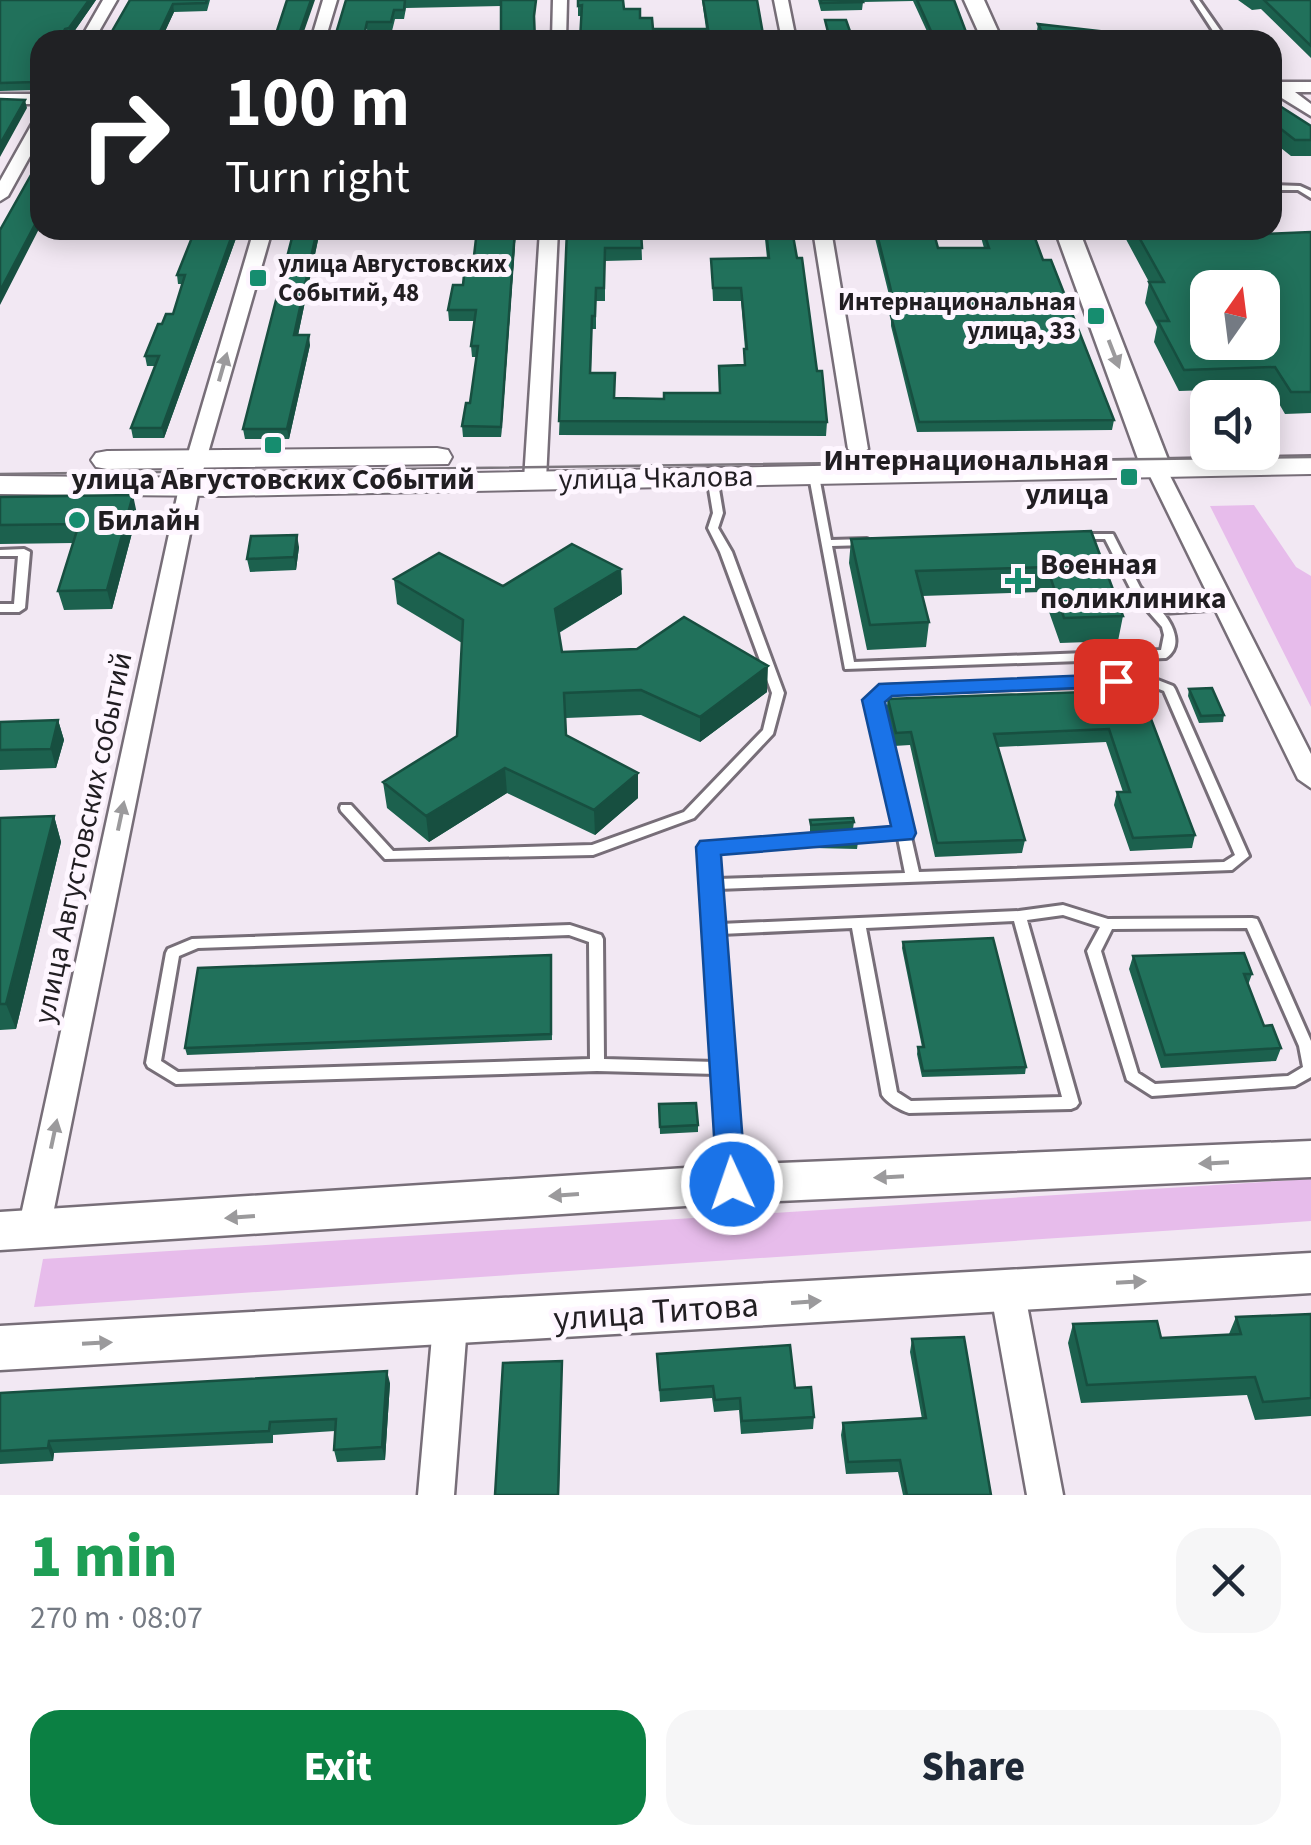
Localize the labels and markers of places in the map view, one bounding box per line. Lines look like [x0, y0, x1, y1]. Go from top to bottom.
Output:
place label: улица Августовских Событий, 48 [278, 246, 507, 311]
marker: улица Августовских Событий, 48 [247, 267, 269, 289]
place label: Интернациональная улица, 33 [838, 284, 1076, 349]
marker: Интернациональная улица, 33 [1085, 305, 1107, 327]
marker: улица Августовских Событий [262, 434, 284, 456]
place label: Интернациональная улица [823, 439, 1109, 516]
place label: улица Августовских Событий [71, 458, 475, 501]
marker: Интернациональная улица [1118, 466, 1140, 488]
place label: Билайн [97, 499, 200, 542]
marker: Билайн [66, 509, 88, 531]
place label: Военная поликлиника [1040, 543, 1227, 620]
marker: Военная поликлиника [1005, 568, 1031, 594]
pin [1074, 639, 1159, 724]

